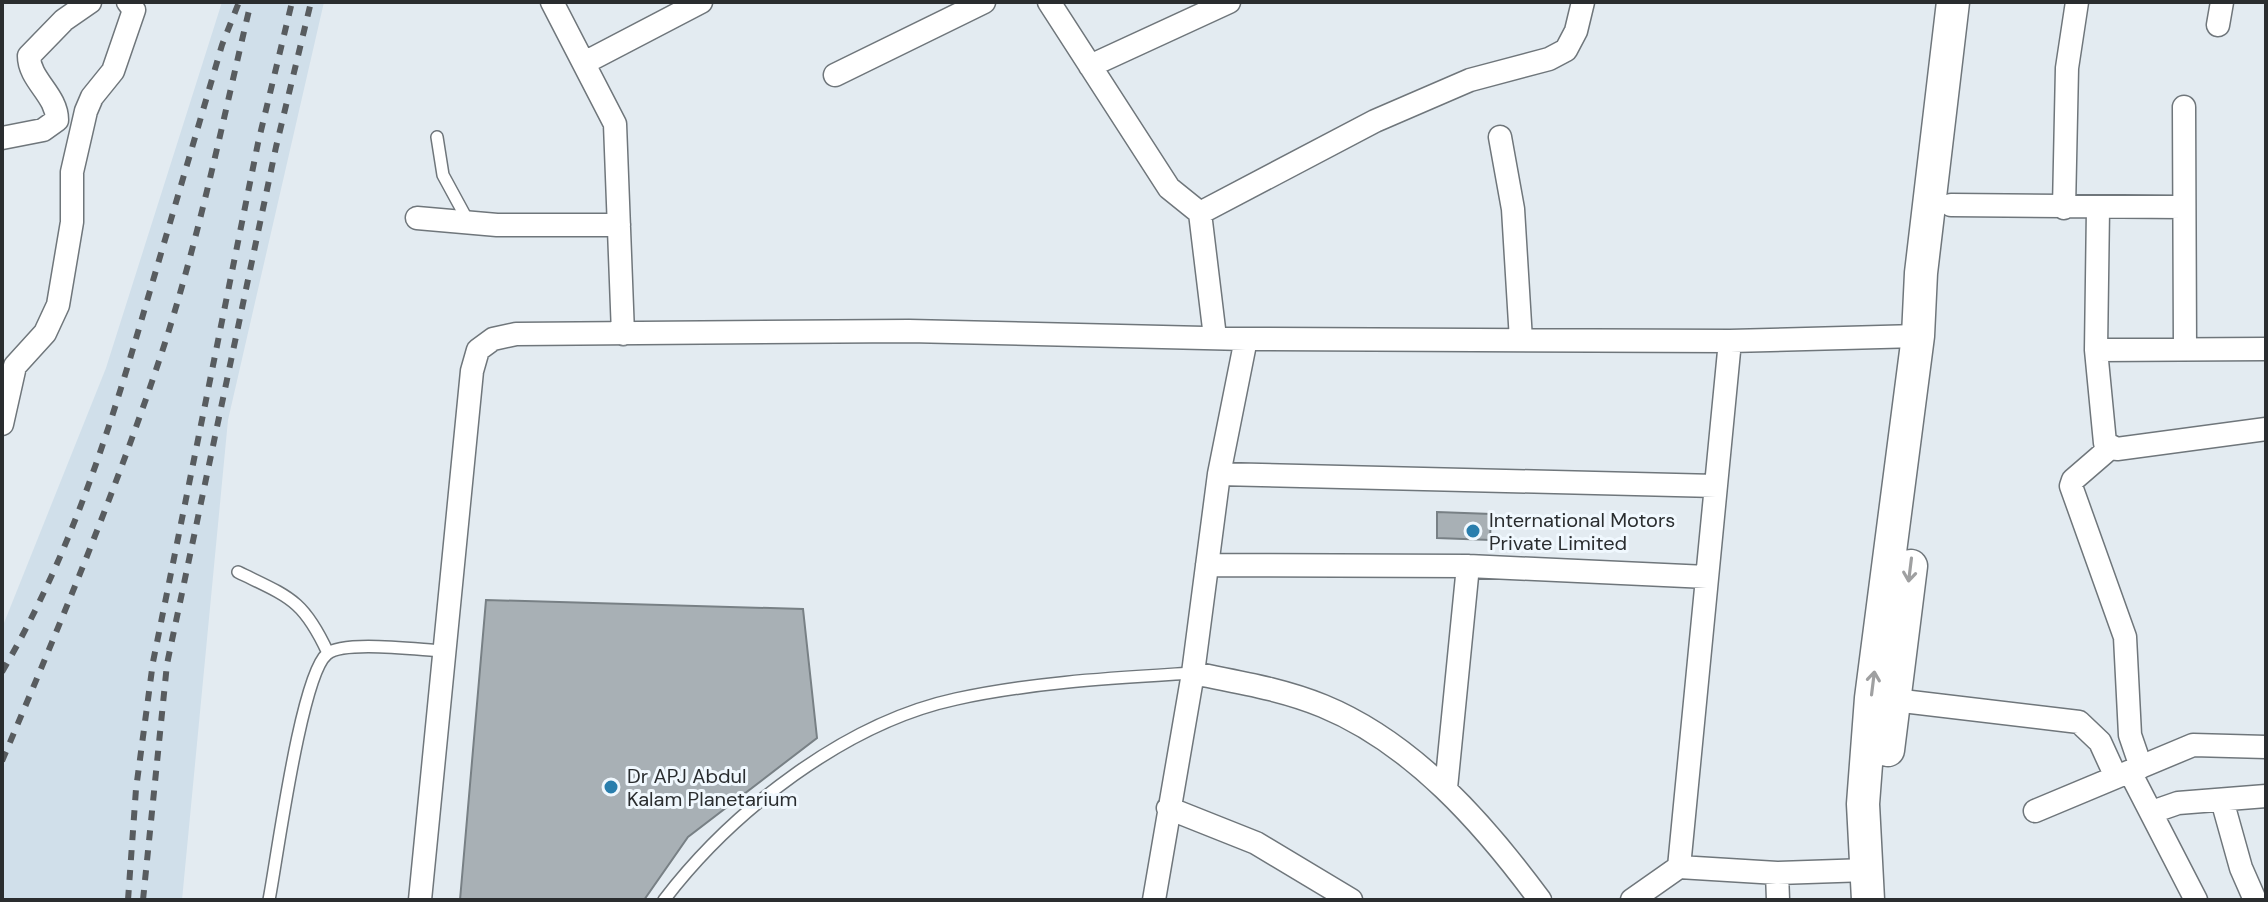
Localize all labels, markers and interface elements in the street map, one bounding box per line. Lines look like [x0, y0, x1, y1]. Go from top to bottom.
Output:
place label: International Motors Private Limited [1489, 507, 1675, 556]
marker: International Motors Private Limited [1464, 522, 1482, 540]
one-way arrow [1903, 556, 1918, 583]
one-way arrow [1866, 671, 1881, 696]
place label: Dr APJ Abdul Kalam Planetarium [627, 763, 797, 812]
marker: Dr APJ Abdul Kalam Planetarium [602, 778, 620, 796]

